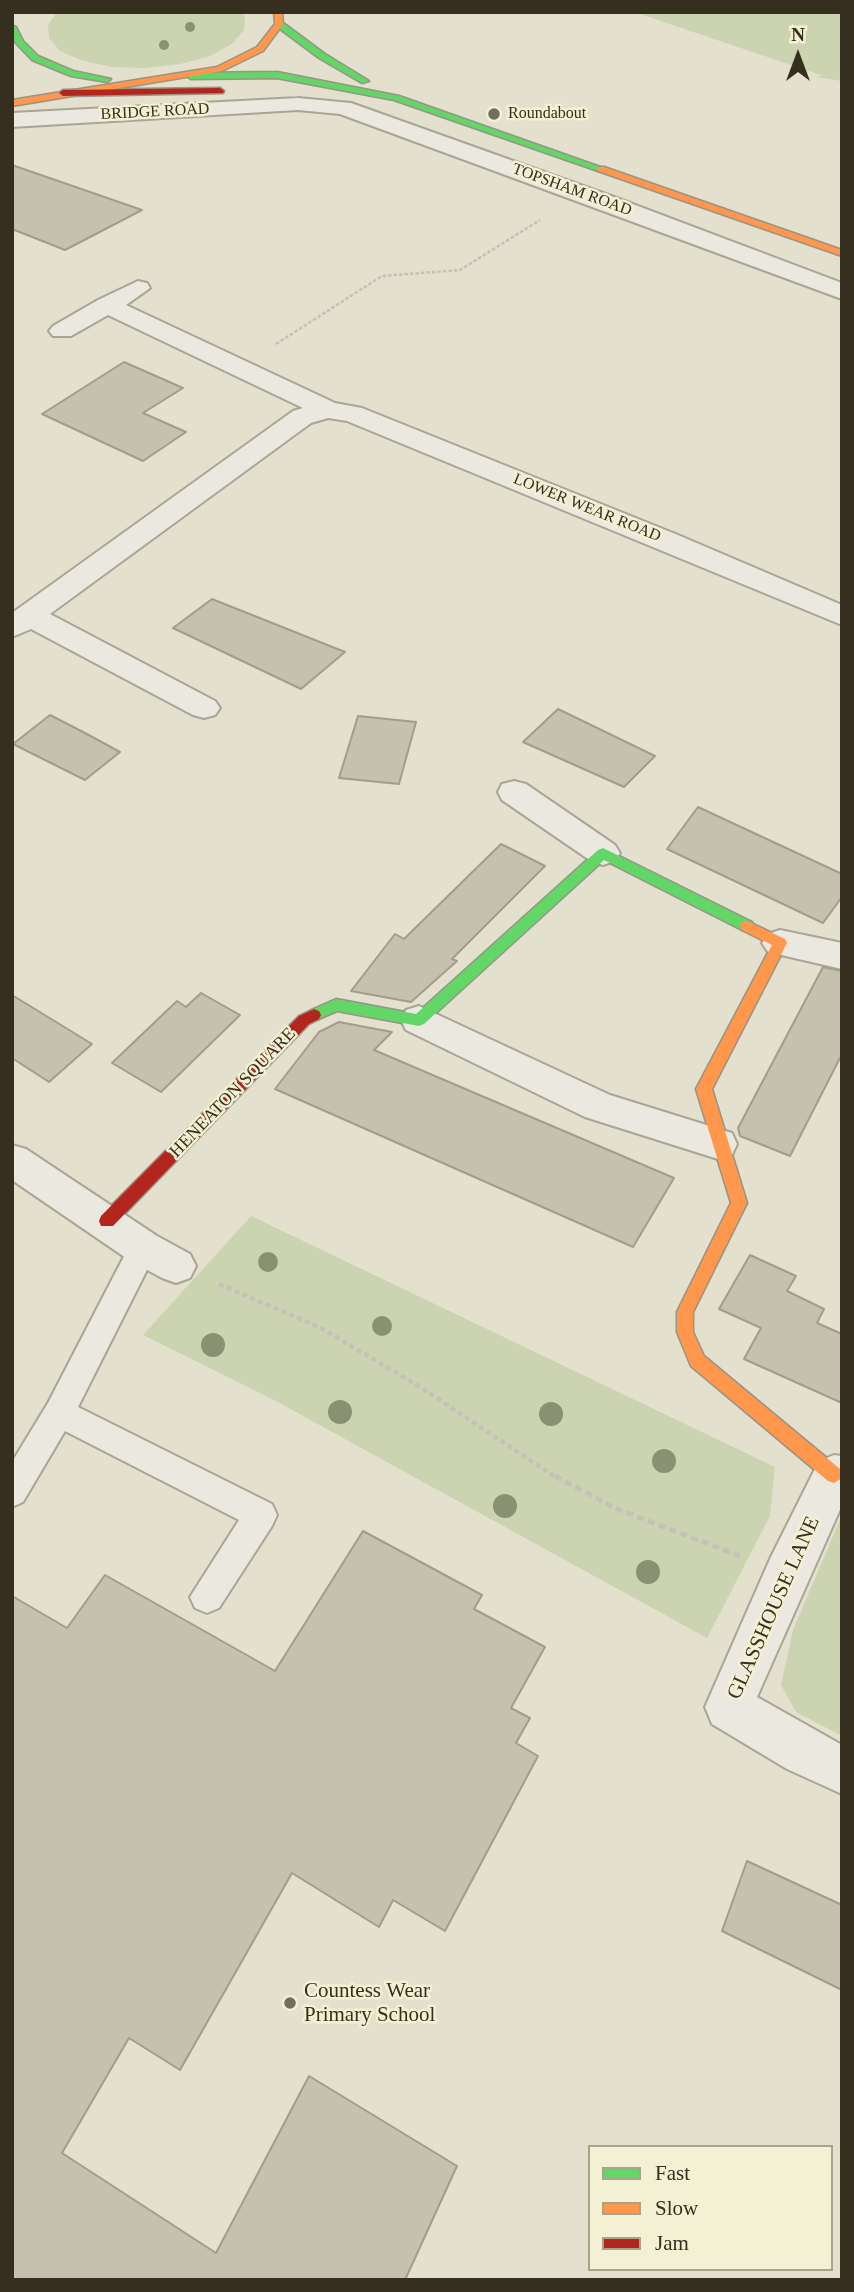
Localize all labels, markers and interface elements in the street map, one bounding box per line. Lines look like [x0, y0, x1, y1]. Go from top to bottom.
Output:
north arrow [763, 21, 833, 91]
text: N [791, 24, 805, 45]
street label: BRIDGE ROAD [100, 100, 210, 124]
place label: Roundabout [508, 104, 586, 124]
marker: Roundabout [486, 106, 502, 122]
street label: TOPSHAM ROAD [510, 160, 634, 220]
street label: LOWER WEAR ROAD [510, 470, 664, 546]
street label: HENEATON SQUARE [165, 1024, 301, 1162]
street label: GLASSHOUSE LANE [722, 1513, 826, 1703]
place label: Countess Wear Primary School [304, 1978, 435, 2028]
marker: Countess Wear Primary School [282, 1995, 298, 2011]
legend [588, 2145, 833, 2271]
text: Fast [655, 2161, 690, 2185]
text: Slow [655, 2196, 698, 2220]
text: Jam [655, 2231, 689, 2255]

